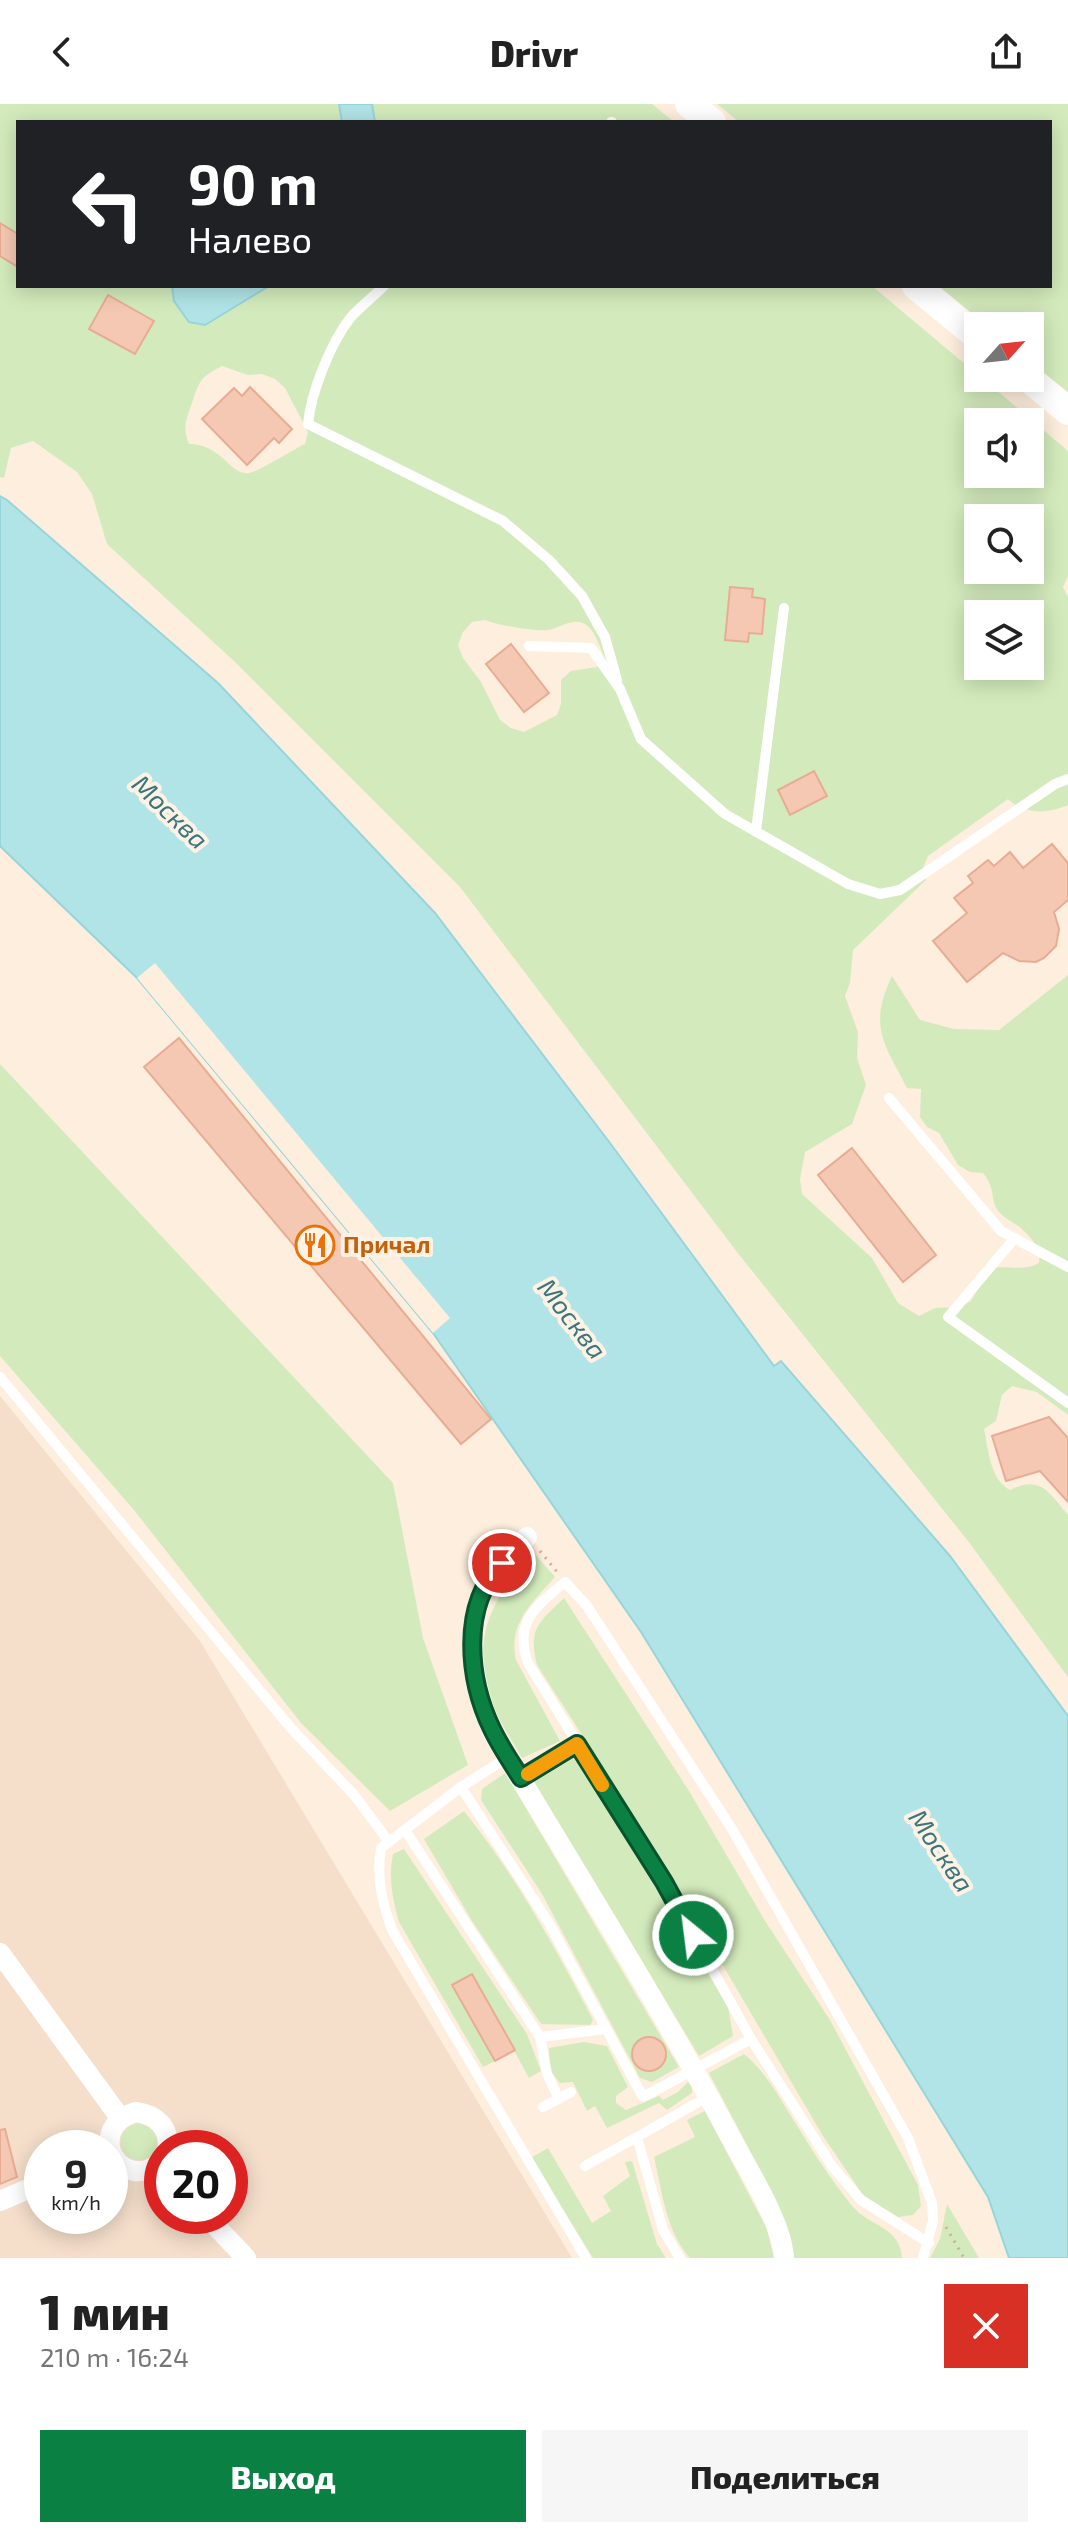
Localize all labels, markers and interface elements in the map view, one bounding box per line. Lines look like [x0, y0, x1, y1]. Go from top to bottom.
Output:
icon: back [40, 30, 84, 74]
icon: share [984, 30, 1028, 74]
text: Drivr [490, 31, 578, 74]
text: 90 m [188, 149, 318, 216]
icon: left [56, 152, 160, 256]
text: Налево [188, 217, 312, 260]
north arrow [964, 312, 1044, 392]
map controls [964, 312, 1044, 680]
button: sound [964, 408, 1044, 488]
button: search [964, 504, 1044, 584]
button: layers [964, 600, 1044, 680]
water label: Москва [127, 767, 215, 854]
restaurant icon: Причал [294, 1224, 336, 1266]
place label: Причал [343, 1229, 430, 1258]
water label: Москва [532, 1272, 614, 1364]
pin [468, 1529, 536, 1597]
icon: arrive [480, 1541, 524, 1585]
water label: Москва [903, 1803, 981, 1897]
position arrow [651, 1893, 735, 1977]
speed limit sign: 20 [144, 2130, 248, 2234]
text: 9 [64, 2148, 88, 2196]
text: km/h [51, 2190, 101, 2214]
text: 1 мин [40, 2282, 170, 2340]
button: close [944, 2284, 1028, 2368]
text: 210 m · 16:24 [40, 2341, 189, 2372]
button: Выход [40, 2430, 526, 2522]
button: Поделиться [542, 2430, 1028, 2522]

